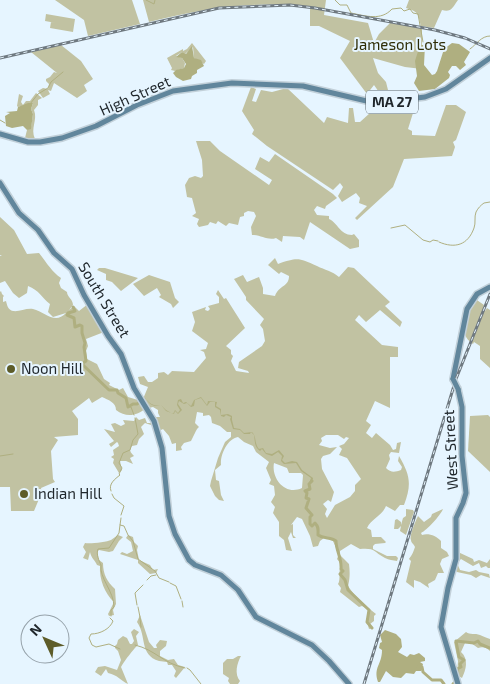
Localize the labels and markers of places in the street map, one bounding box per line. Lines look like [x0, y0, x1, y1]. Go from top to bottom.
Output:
place label: Noon Hill [21, 359, 84, 377]
marker: Noon Hill [5, 363, 17, 375]
place label: Indian Hill [34, 484, 102, 502]
marker: Indian Hill [18, 488, 30, 500]

